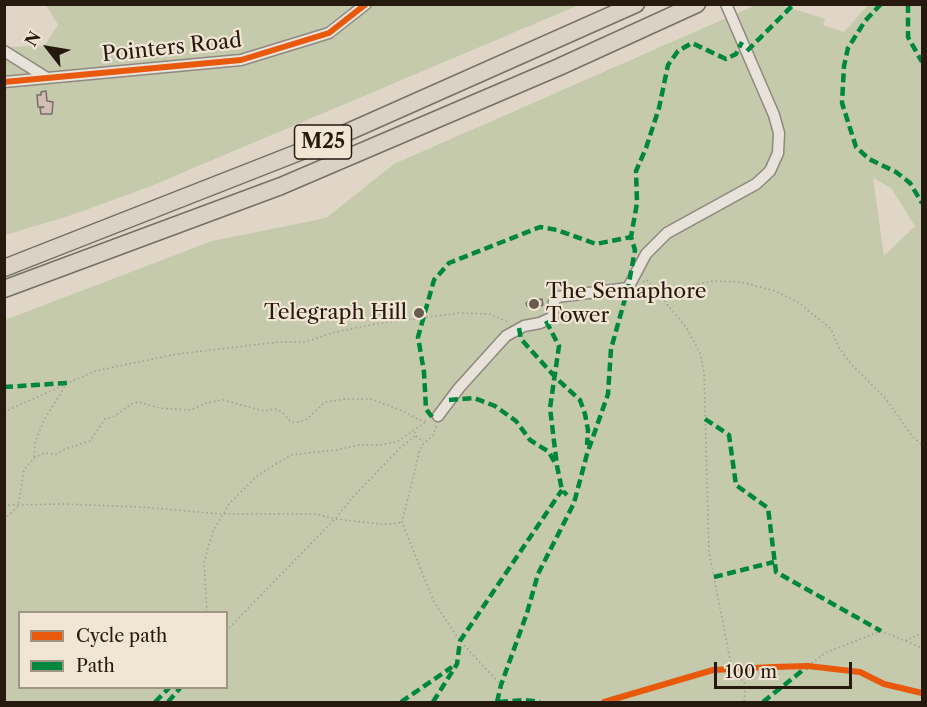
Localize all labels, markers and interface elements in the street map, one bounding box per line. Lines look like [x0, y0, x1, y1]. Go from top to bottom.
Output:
north arrow [18, 18, 78, 78]
text: N [20, 28, 45, 50]
street label: Pointers Road [101, 28, 243, 68]
road number: M25 [294, 125, 352, 159]
place label: The Semaphore Tower [546, 279, 706, 329]
marker: The Semaphore Tower [527, 297, 541, 311]
place label: Telegraph Hill [264, 300, 407, 326]
marker: Telegraph Hill [412, 306, 426, 320]
legend [18, 611, 228, 689]
text: Cycle path [76, 625, 167, 647]
scale bar [717, 650, 855, 688]
text: Path [76, 655, 115, 677]
text: 100 m [725, 661, 777, 683]

